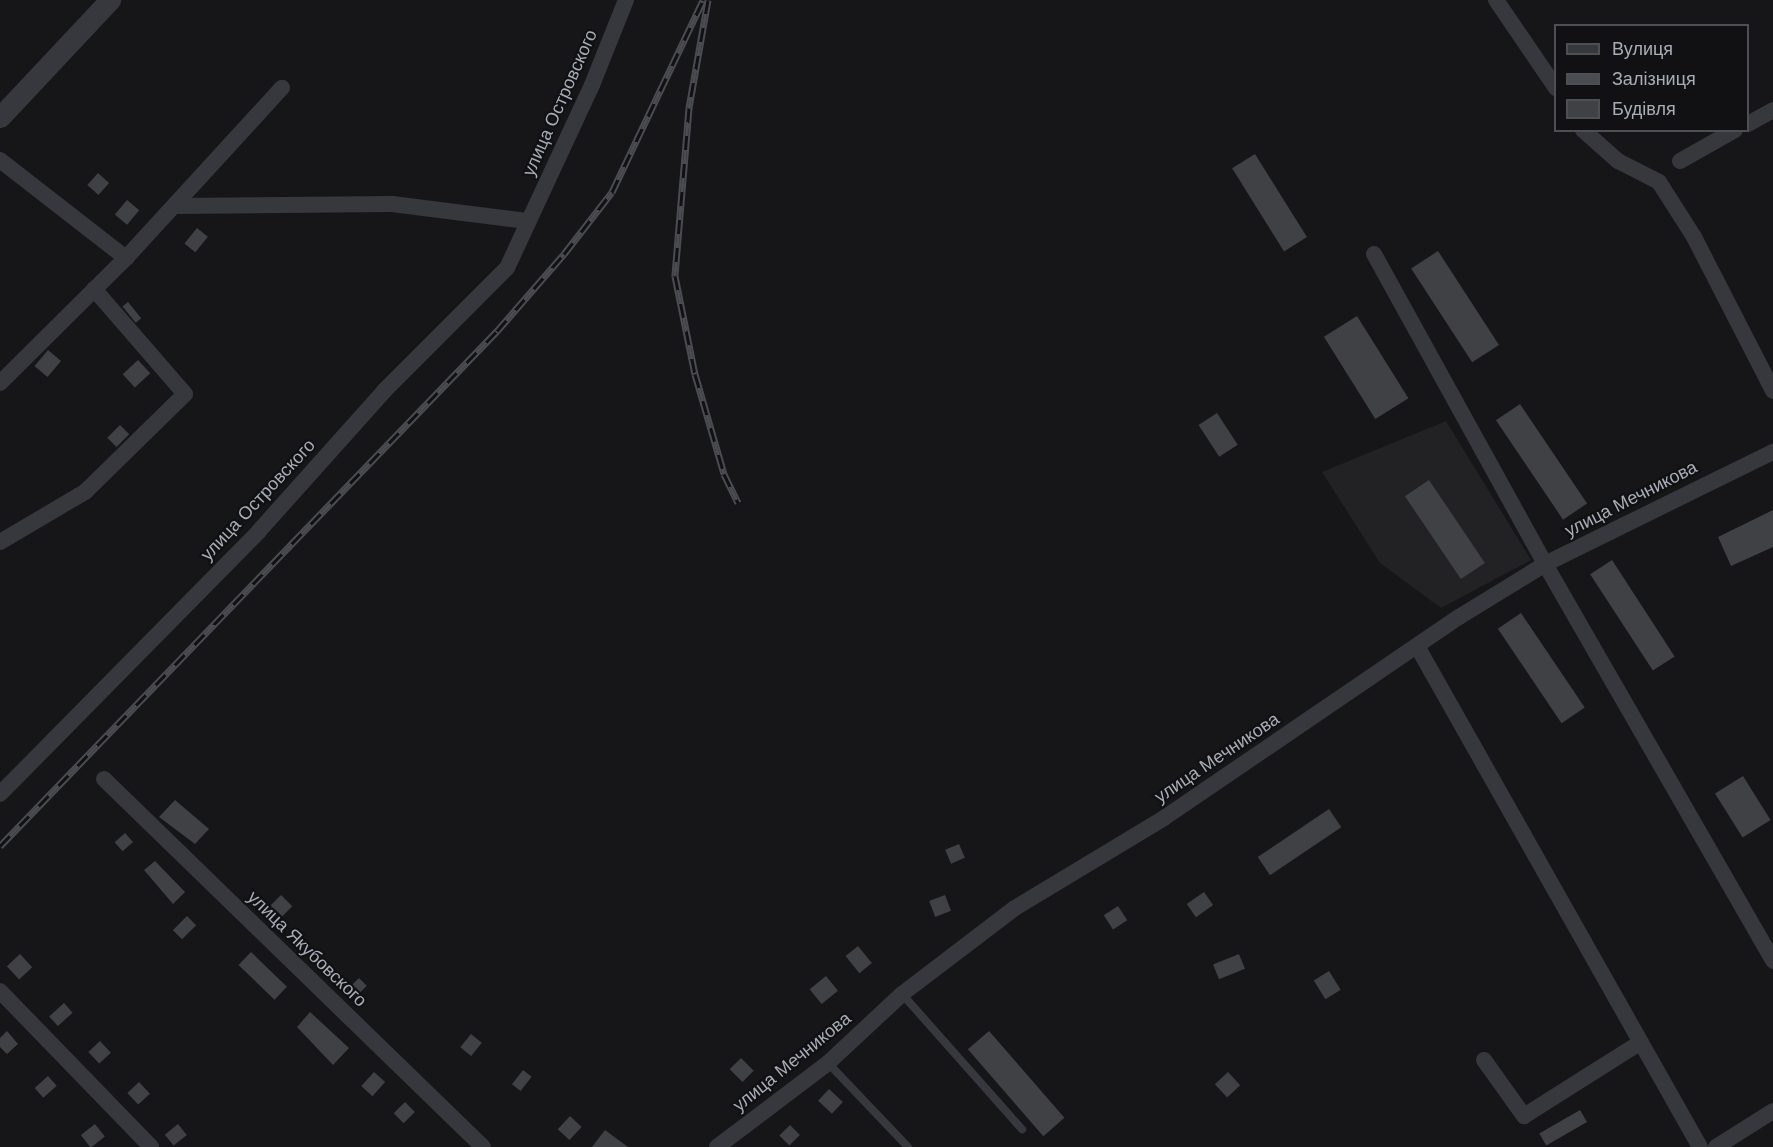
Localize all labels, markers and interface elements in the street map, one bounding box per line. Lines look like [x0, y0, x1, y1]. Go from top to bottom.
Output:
legend [1554, 24, 1749, 132]
street label: улица Островского [518, 26, 602, 180]
text: Вулиця [1612, 37, 1673, 61]
text: Залізниця [1612, 67, 1696, 91]
text: Будівля [1612, 97, 1676, 121]
street label: улица Островского [196, 435, 320, 565]
street label: улица Мечникова [1561, 456, 1701, 542]
street label: улица Мечникова [1151, 708, 1283, 808]
street label: улица Якубовского [243, 887, 371, 1011]
street label: улица Мечникова [729, 1008, 855, 1116]

